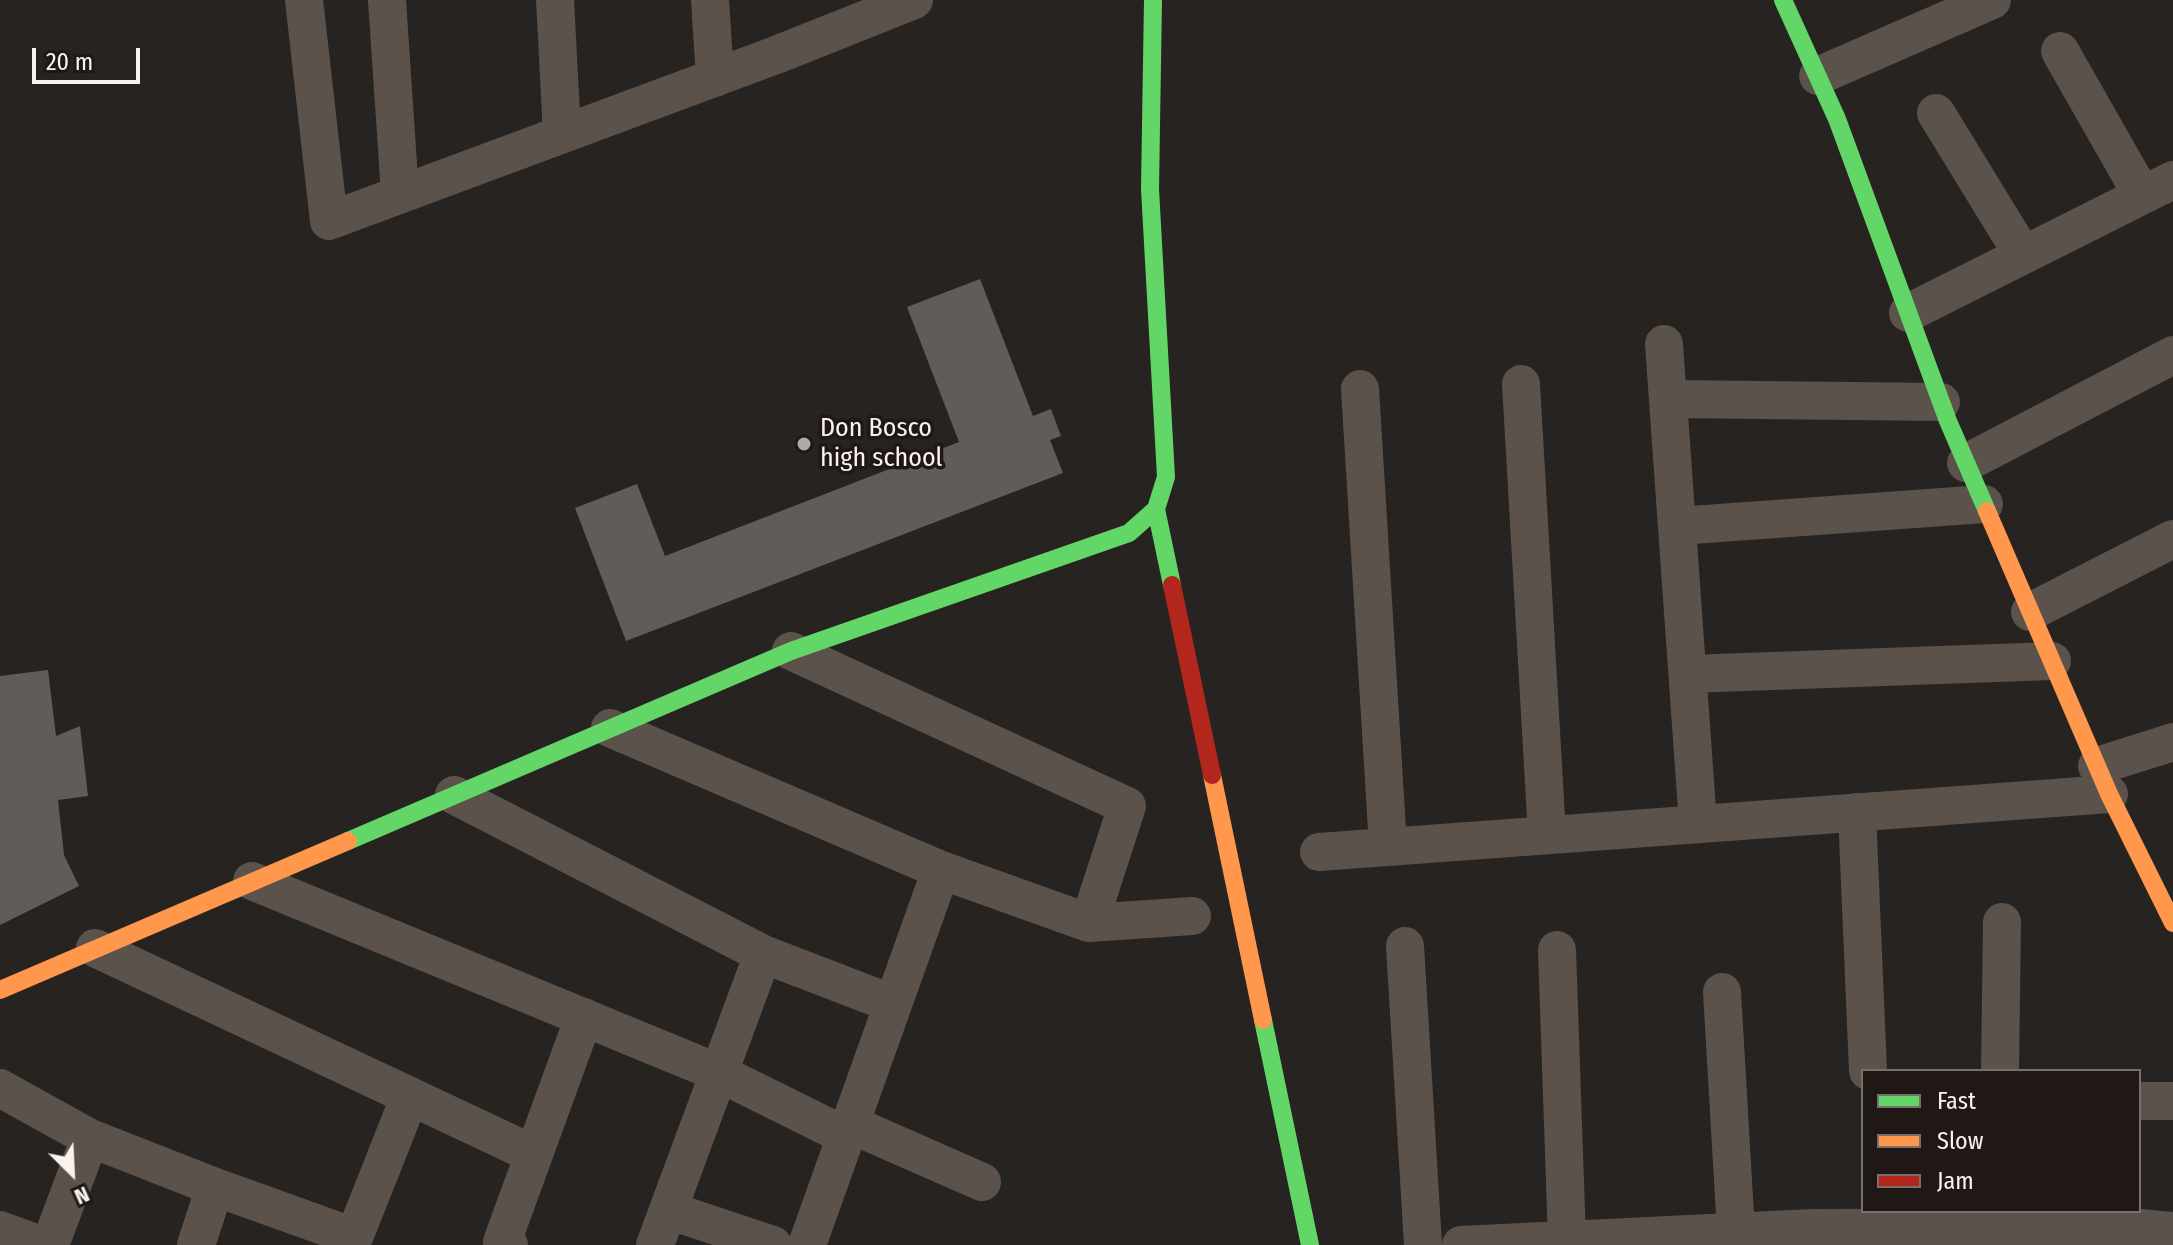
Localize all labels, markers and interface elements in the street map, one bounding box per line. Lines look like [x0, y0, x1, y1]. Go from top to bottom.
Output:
scale bar [36, 32, 144, 82]
text: 20 m [46, 48, 93, 76]
place label: Don Bosco high school [820, 413, 942, 474]
marker: Don Bosco high school [795, 435, 813, 453]
legend [1861, 1069, 2141, 1213]
text: Fast [1937, 1087, 1976, 1115]
text: Slow [1937, 1127, 1983, 1155]
north arrow [32, 1133, 112, 1213]
text: Jam [1937, 1167, 1974, 1195]
text: N [70, 1180, 93, 1210]

